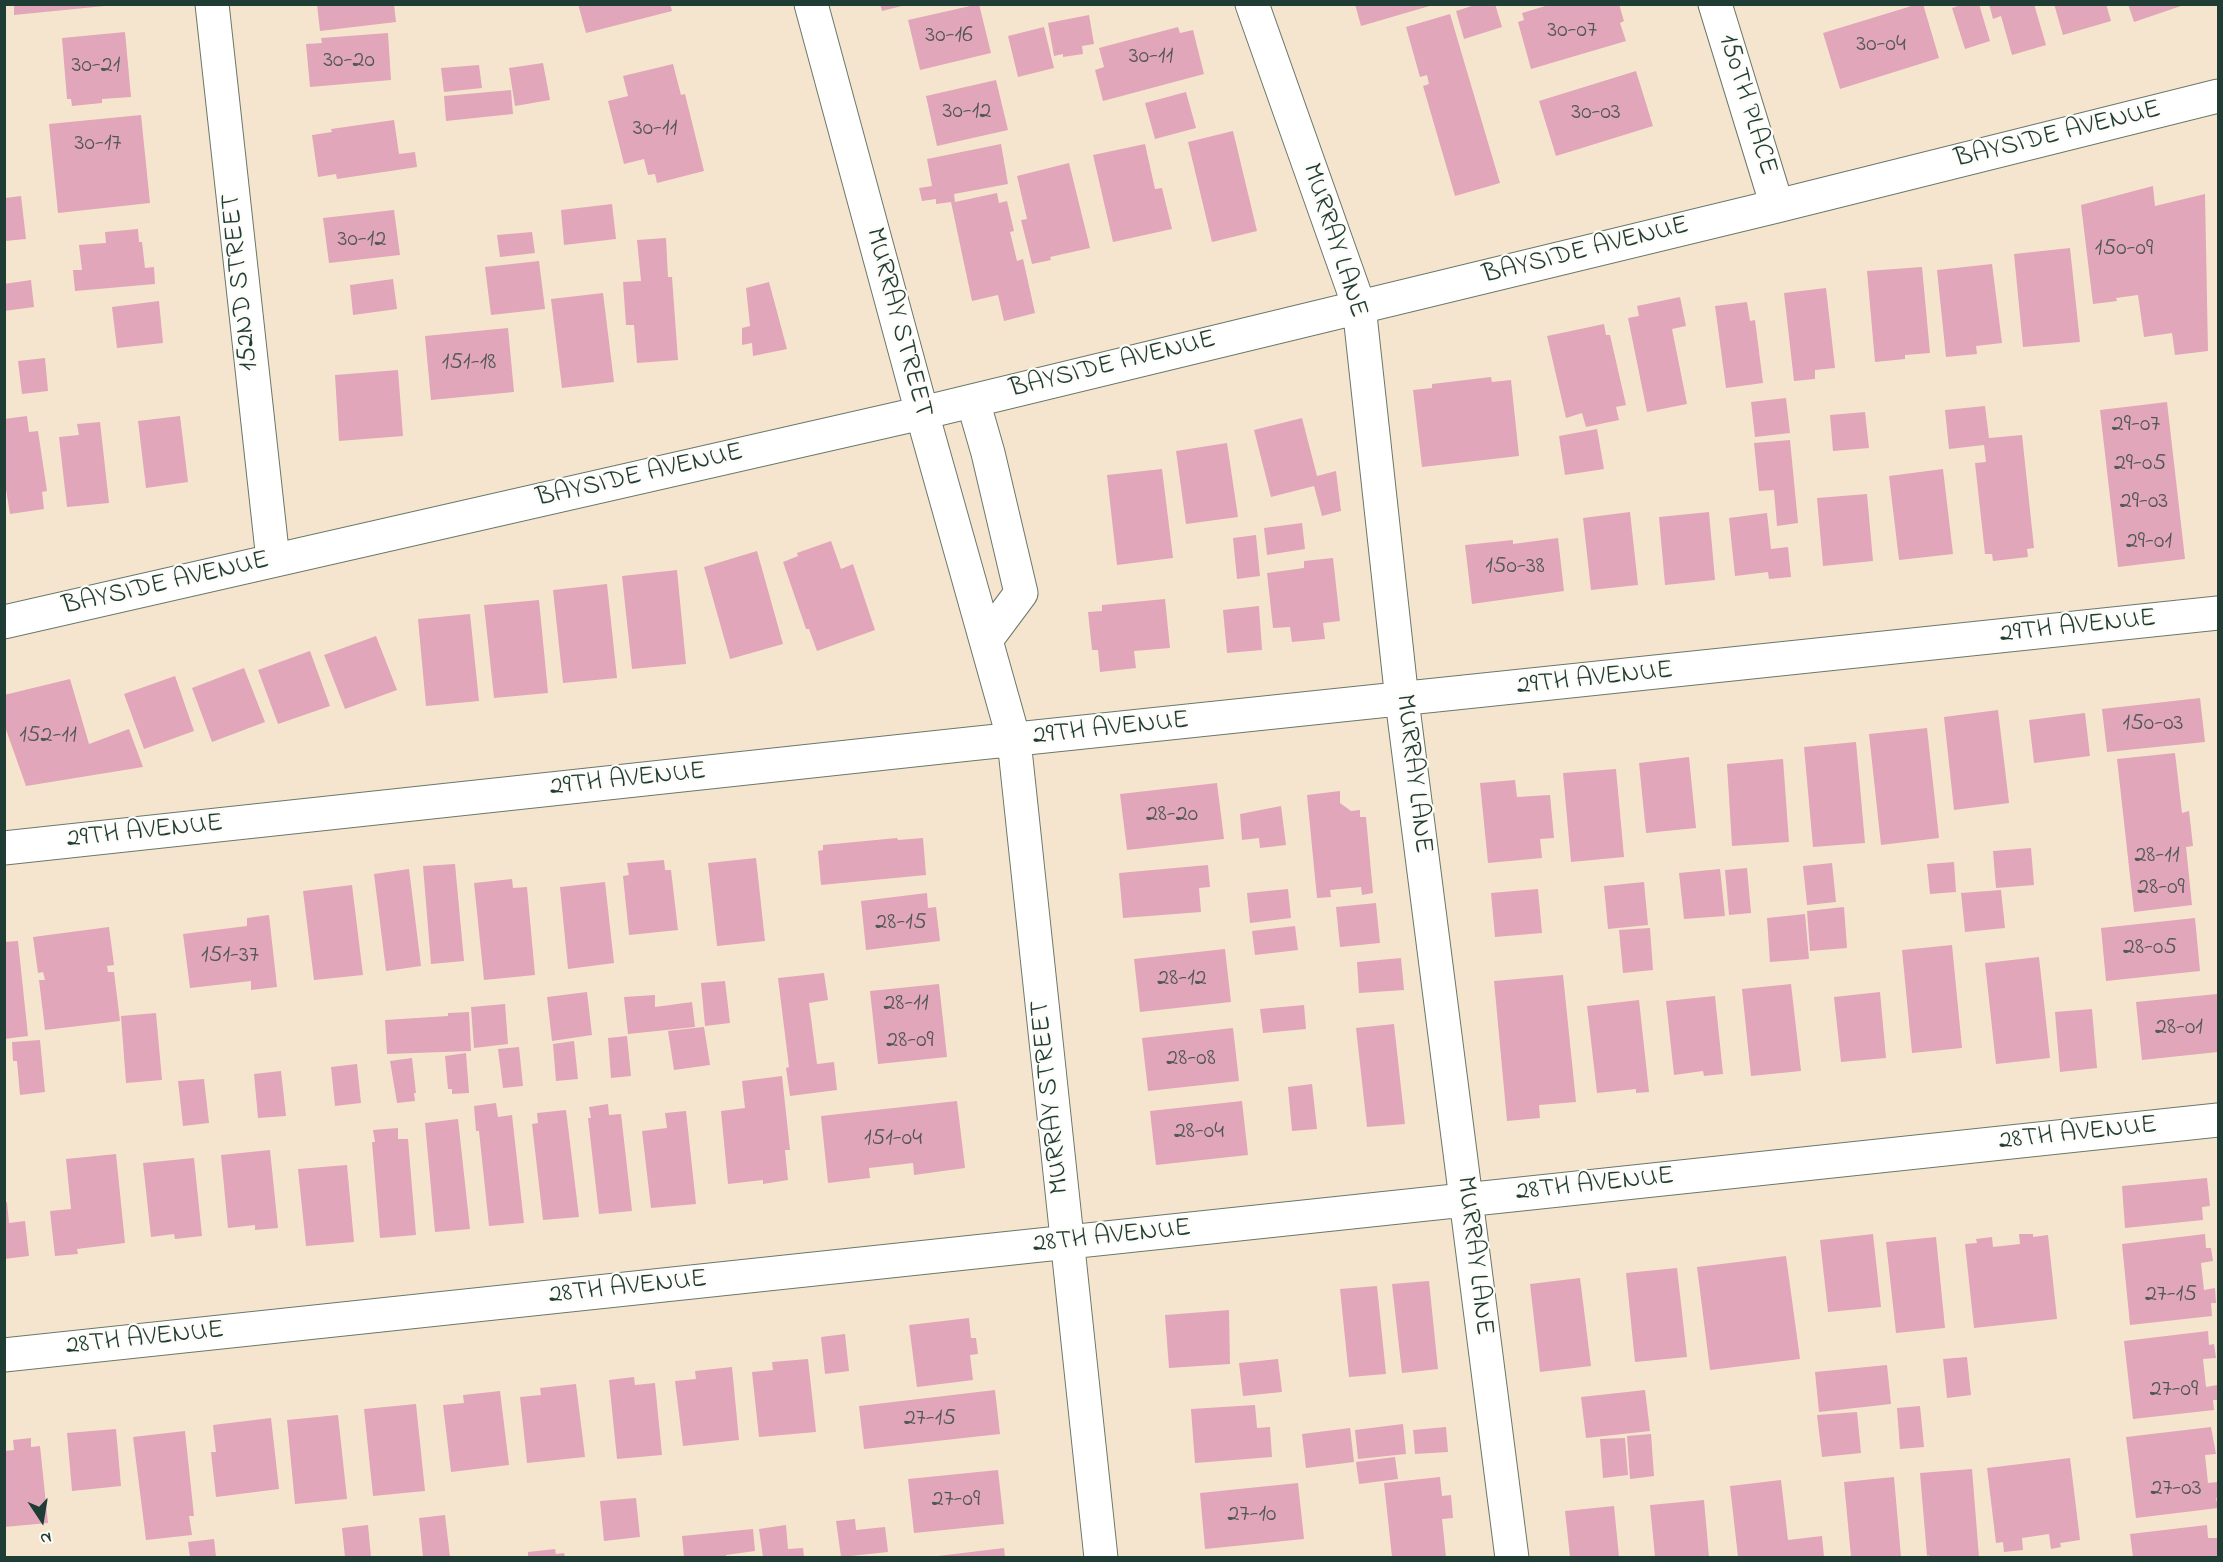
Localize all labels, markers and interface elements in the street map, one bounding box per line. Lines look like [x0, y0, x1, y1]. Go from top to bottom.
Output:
house number: 30-07 [1547, 18, 1597, 46]
house number: 30-16 [925, 23, 973, 51]
street label: 150TH PLACE [1709, 31, 1783, 179]
house number: 30-04 [1856, 32, 1906, 60]
house number: 30-11 [1129, 44, 1173, 72]
house number: 30-20 [323, 48, 375, 76]
house number: 30-21 [72, 53, 120, 81]
street label: BAYSIDE AVENUE [1952, 95, 2164, 177]
house number: 30-12 [943, 99, 991, 127]
house number: 30-03 [1571, 100, 1621, 128]
house number: 30-11 [633, 116, 677, 144]
house number: 30-17 [75, 131, 121, 159]
street label: MURRAY LANE [1293, 160, 1373, 322]
street label: 152ND STREET [217, 192, 267, 372]
street label: BAYSIDE AVENUE [1480, 211, 1692, 293]
street label: MURRAY STREET [856, 225, 938, 421]
house number: 30-12 [338, 227, 386, 255]
house number: 150-09 [2095, 236, 2153, 264]
street label: BAYSIDE AVENUE [1007, 325, 1219, 407]
house number: 151-18 [442, 350, 496, 378]
house number: 29-07 [2112, 412, 2160, 440]
street label: BAYSIDE AVENUE [533, 437, 747, 517]
house number: 29-05 [2114, 451, 2166, 479]
house number: 29-03 [2120, 489, 2168, 517]
house number: 29-01 [2126, 529, 2172, 557]
street label: BAYSIDE AVENUE [59, 545, 273, 625]
house number: 150-38 [1485, 554, 1545, 582]
street label: 29TH AVENUE [1998, 604, 2158, 652]
street label: 29TH AVENUE [1515, 656, 1675, 704]
street label: MURRAY LANE [1386, 692, 1438, 856]
street label: 29TH AVENUE [1031, 706, 1191, 754]
house number: 150-03 [2122, 711, 2184, 739]
house number: 152-11 [19, 723, 77, 751]
street label: 29TH AVENUE [548, 757, 708, 805]
house number: 28-20 [1146, 802, 1198, 830]
street label: 29TH AVENUE [65, 809, 225, 857]
house number: 28-11 [2134, 843, 2180, 871]
house number: 28-09 [2137, 875, 2185, 903]
house number: 28-15 [875, 910, 927, 938]
house number: 28-05 [2123, 935, 2177, 963]
house number: 151-37 [201, 943, 259, 971]
house number: 28-12 [1157, 966, 1207, 994]
house number: 28-11 [883, 991, 929, 1019]
street label: MURRAY STREET [1026, 998, 1078, 1196]
house number: 28-01 [2155, 1015, 2203, 1043]
house number: 28-09 [886, 1028, 934, 1056]
house number: 28-08 [1166, 1046, 1216, 1074]
street label: 28TH AVENUE [1997, 1111, 2159, 1159]
house number: 28-04 [1174, 1119, 1224, 1147]
house number: 151-04 [864, 1126, 922, 1154]
street label: 28TH AVENUE [1514, 1162, 1676, 1210]
street label: MURRAY LANE [1447, 1174, 1499, 1338]
street label: 28TH AVENUE [1031, 1214, 1193, 1262]
street label: 28TH AVENUE [547, 1265, 709, 1313]
house number: 27-15 [2145, 1282, 2197, 1310]
street label: 28TH AVENUE [64, 1316, 226, 1364]
house number: 27-09 [2150, 1377, 2198, 1405]
house number: 27-15 [904, 1406, 956, 1434]
house number: 27-03 [2150, 1476, 2202, 1504]
house number: 27-09 [932, 1487, 980, 1515]
north arrow [12, 1490, 72, 1550]
house number: 27-10 [1228, 1502, 1276, 1530]
text: N [38, 1525, 54, 1550]

